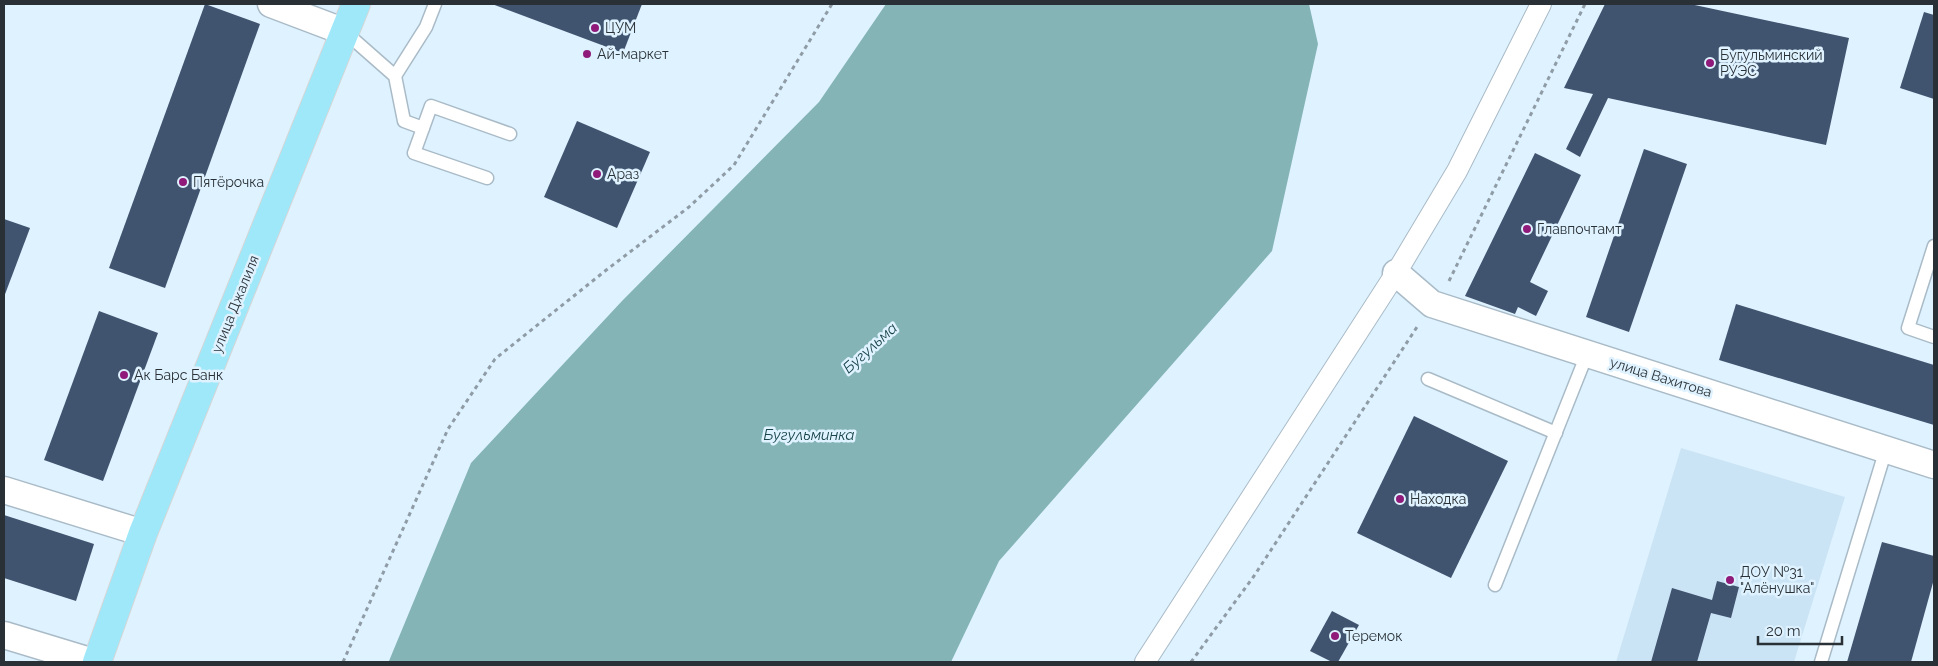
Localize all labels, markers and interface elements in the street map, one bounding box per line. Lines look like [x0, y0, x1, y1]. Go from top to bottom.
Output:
place label: ЦУМ [605, 20, 636, 36]
marker: ЦУМ [589, 22, 601, 34]
place label: Ай-маркет [597, 46, 669, 62]
place label: Бугульминский РУЭС [1720, 47, 1823, 79]
marker: Ай-маркет [581, 48, 593, 60]
marker: Бугульминский РУЭС [1704, 57, 1716, 69]
place label: Араз [607, 166, 639, 182]
marker: Араз [591, 168, 603, 180]
place label: Пятёрочка [193, 174, 264, 190]
marker: Пятёрочка [177, 176, 189, 188]
place label: Главпочтамт [1537, 221, 1622, 237]
marker: Главпочтамт [1521, 223, 1533, 235]
street label: улица Джалиля [208, 253, 262, 355]
water label: Бугульма [839, 319, 901, 377]
street label: улица Вахитова [1608, 354, 1714, 400]
place label: Ак Барс Банк [134, 367, 223, 383]
marker: Ак Барс Банк [118, 369, 130, 381]
water label: Бугульминка [763, 426, 855, 444]
place label: Находка [1410, 491, 1466, 507]
marker: Находка [1394, 493, 1406, 505]
place label: ДОУ №31 "Алёнушка" [1740, 564, 1814, 596]
marker: ДОУ №31 "Алёнушка" [1724, 574, 1736, 586]
scale bar [1758, 614, 1842, 646]
text: 20 m [1766, 622, 1801, 640]
place label: Теремок [1345, 628, 1402, 644]
marker: Теремок [1329, 630, 1341, 642]

